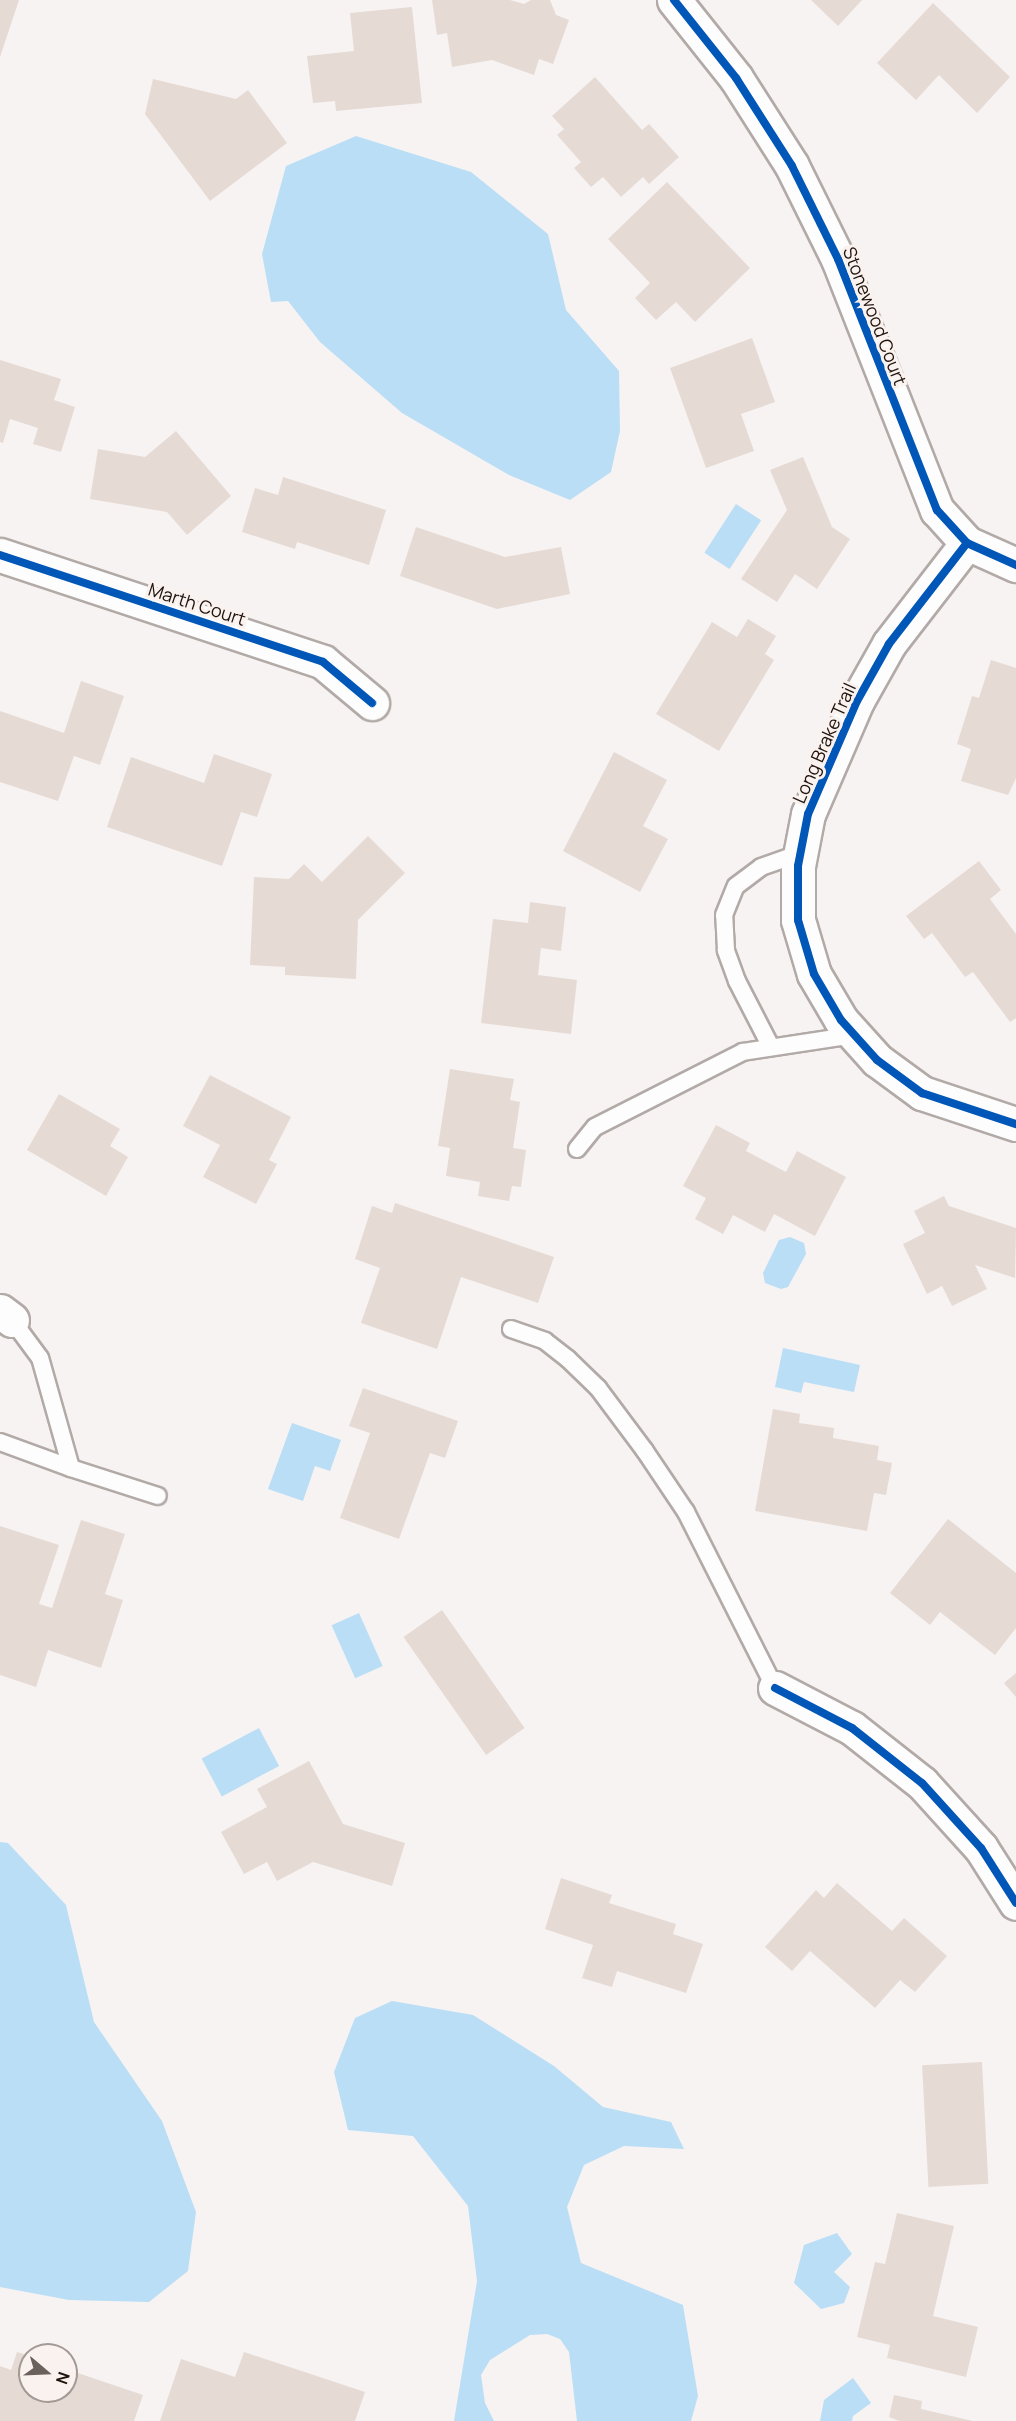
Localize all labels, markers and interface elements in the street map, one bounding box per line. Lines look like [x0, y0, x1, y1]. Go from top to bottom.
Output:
street label: Stonewood Court [839, 244, 911, 388]
street label: Marth Court [146, 578, 248, 630]
street label: Long Brake Trail [788, 680, 860, 806]
north arrow [18, 2343, 78, 2403]
text: N [51, 2369, 75, 2387]

